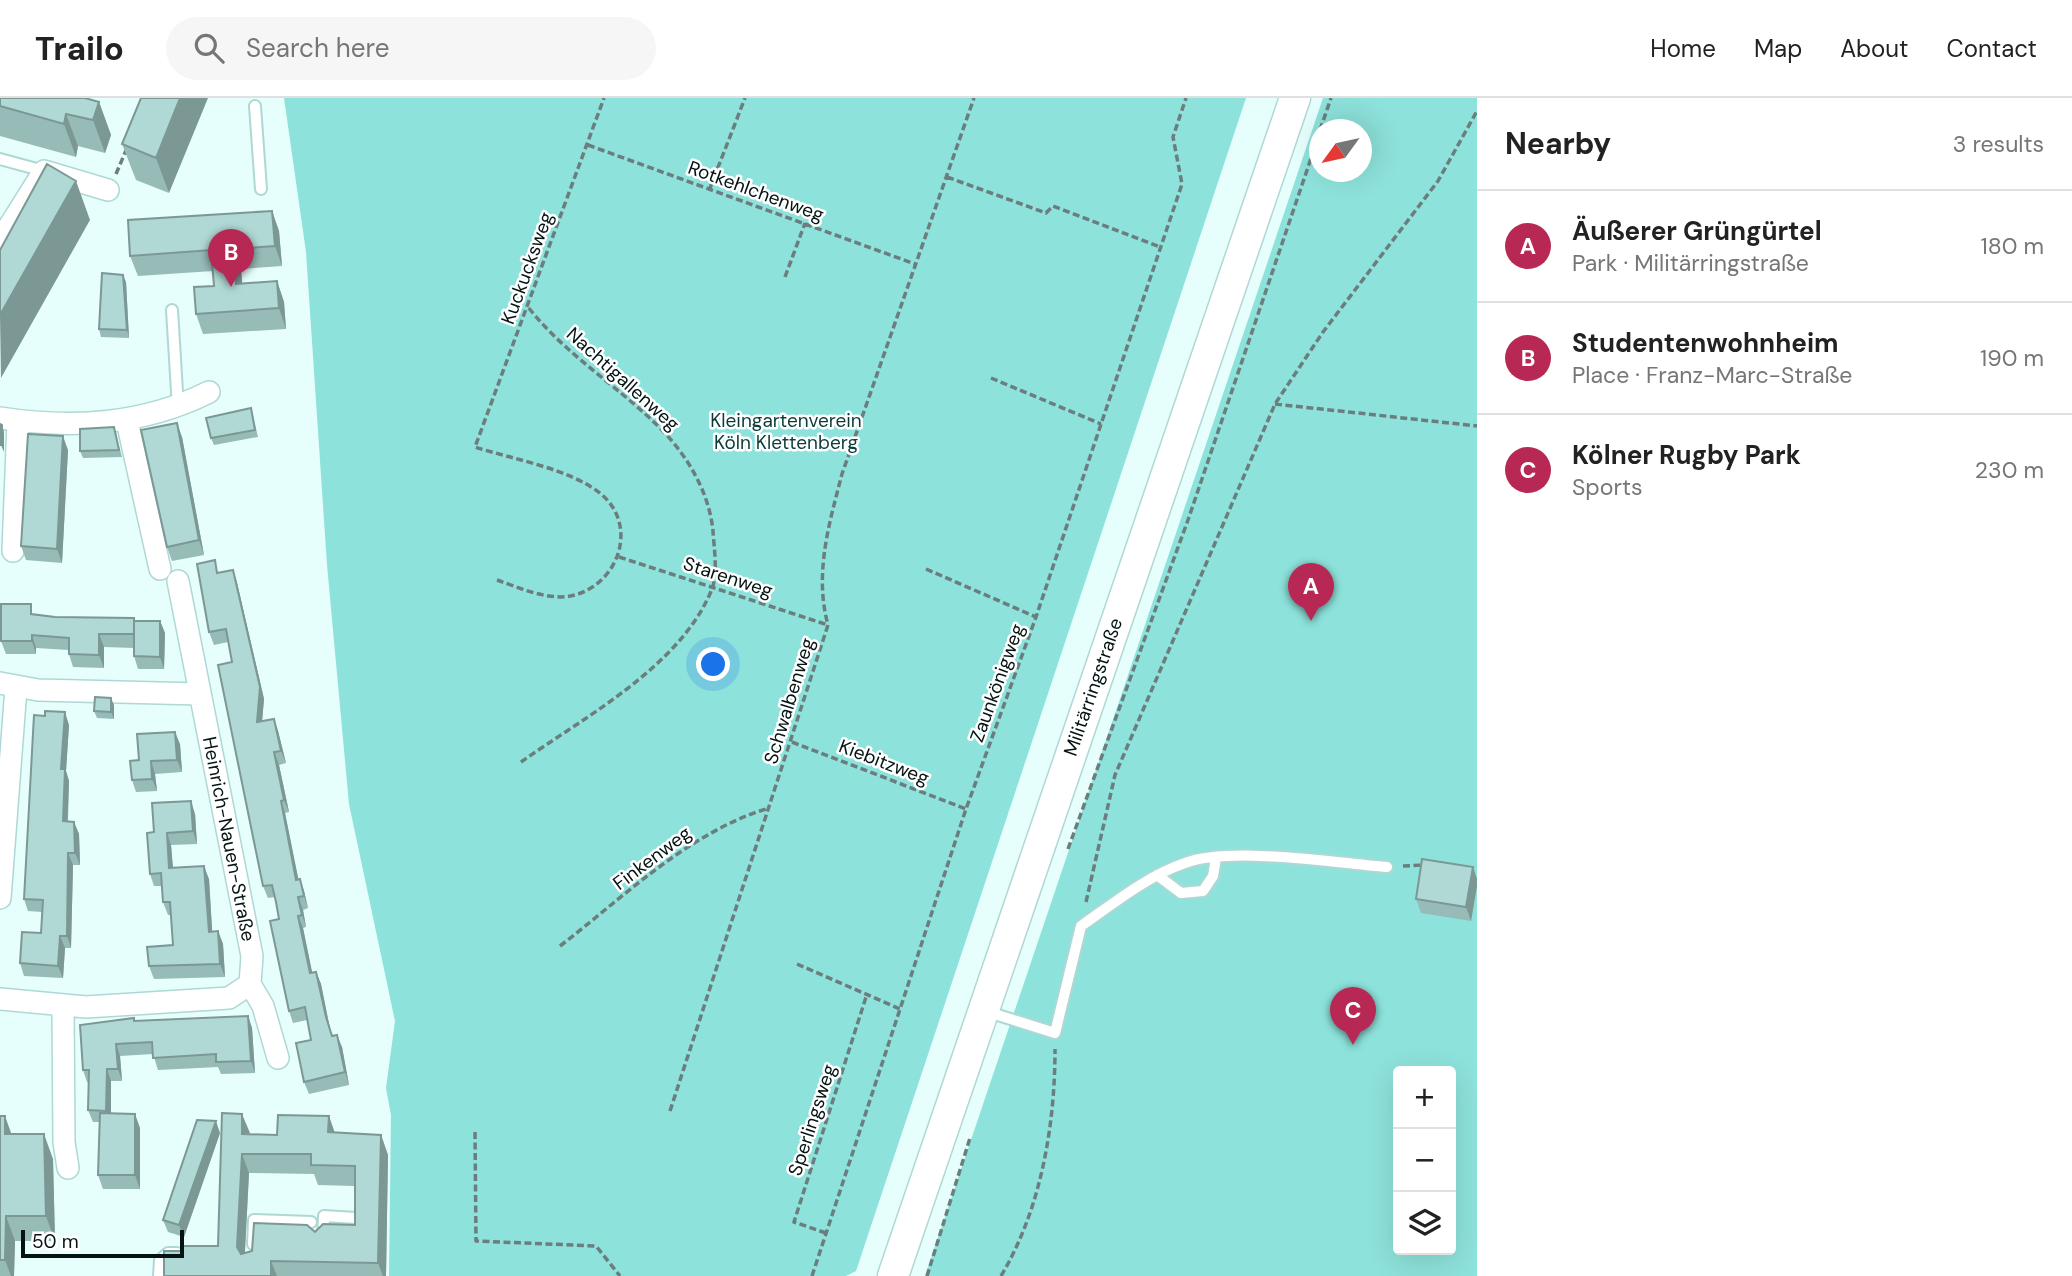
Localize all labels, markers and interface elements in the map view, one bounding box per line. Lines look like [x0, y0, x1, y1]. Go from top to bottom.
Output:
search box [166, 17, 656, 80]
text: Trailo [35, 27, 124, 70]
icon: search [190, 29, 228, 67]
text: Search here [246, 31, 389, 65]
text: Home [1650, 33, 1716, 64]
text: Map [1754, 33, 1802, 64]
text: About [1840, 33, 1909, 64]
text: Contact [1947, 33, 2037, 64]
north arrow [1309, 119, 1372, 182]
text: Nearby [1505, 124, 1611, 163]
text: 3 results [1953, 129, 2044, 159]
street label: Rotkehlchenweg [685, 155, 828, 227]
street label: Kuckucksweg [495, 208, 559, 328]
text: Äußerer Grüngürtel [1572, 214, 1822, 248]
pin: B [208, 229, 254, 287]
text: A [1520, 231, 1536, 261]
text: 180 m [1980, 231, 2044, 261]
text: Park · Militärringstraße [1572, 248, 1809, 278]
street label: Nachtigallenweg [561, 322, 685, 437]
text: Studentenwohnheim [1572, 326, 1838, 360]
text: B [1521, 343, 1535, 373]
text: 190 m [1980, 343, 2044, 373]
text: Place · Franz-Marc-Straße [1572, 360, 1852, 390]
park label: Kleingartenverein Köln Klettenberg [710, 408, 862, 455]
text: Kölner Rugby Park [1572, 438, 1801, 472]
text: C [1520, 455, 1536, 485]
text: 230 m [1975, 455, 2044, 485]
text: Sports [1572, 472, 1642, 502]
street label: Starenweg [680, 551, 776, 603]
pin: A [1288, 563, 1334, 621]
street label: Militärringstraße [1058, 615, 1128, 759]
street label: Zaunkönigweg [964, 620, 1030, 746]
street label: Schwalbenweg [758, 635, 820, 767]
your location [696, 647, 730, 681]
street label: Kiebitzweg [835, 733, 933, 791]
street label: Heinrich-Nauen-Straße [197, 734, 261, 944]
street label: Finkenweg [608, 820, 696, 896]
pin: C [1330, 987, 1376, 1045]
street label: Sperlingsweg [782, 1061, 842, 1179]
map controls [1393, 1066, 1456, 1255]
button: + [1393, 1066, 1456, 1129]
button: − [1393, 1129, 1456, 1192]
button: layers [1393, 1192, 1456, 1255]
scale bar [21, 1227, 184, 1259]
text: 50 m [32, 1229, 79, 1254]

